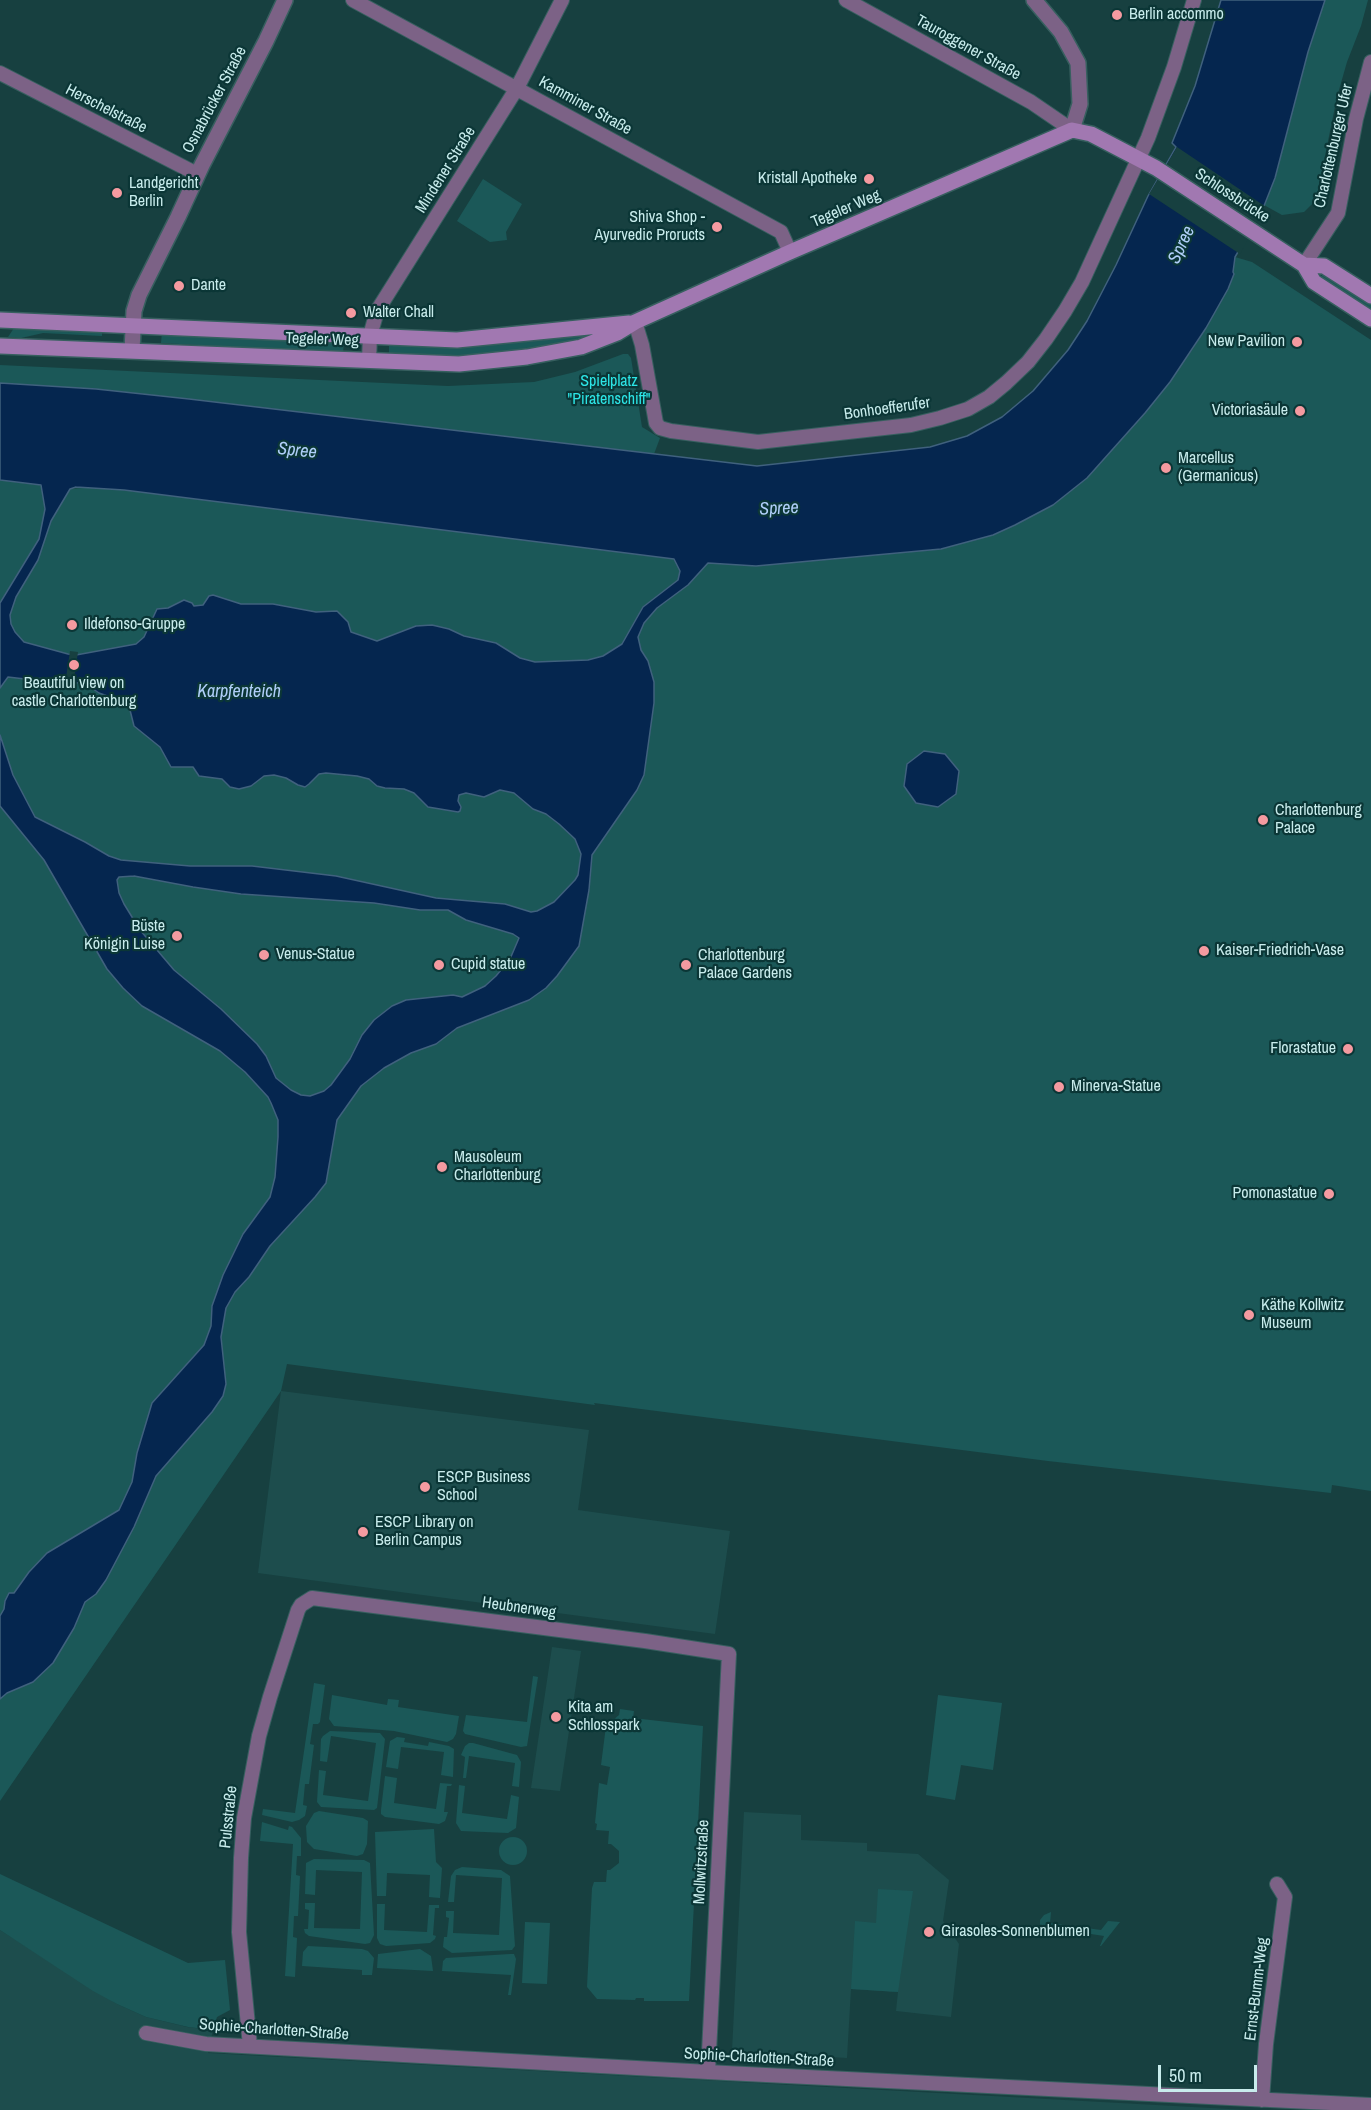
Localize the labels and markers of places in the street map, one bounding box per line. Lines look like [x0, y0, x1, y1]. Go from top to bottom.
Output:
place label: Berlin accommo [1129, 5, 1224, 25]
marker: Berlin accommo [1110, 8, 1124, 22]
place label: Kristall Apotheke [758, 169, 857, 189]
marker: Kristall Apotheke [862, 172, 876, 186]
place label: Landgericht Berlin [129, 174, 198, 212]
marker: Landgericht Berlin [110, 186, 124, 200]
place label: Shiva Shop - Ayurvedic Proructs [594, 208, 705, 246]
marker: Shiva Shop - Ayurvedic Proructs [710, 220, 724, 234]
place label: Dante [191, 276, 226, 296]
marker: Dante [172, 279, 186, 293]
place label: Walter Chall [363, 303, 434, 323]
marker: Walter Chall [344, 306, 358, 320]
place label: New Pavilion [1208, 332, 1285, 352]
marker: New Pavilion [1290, 335, 1304, 349]
place label: Victoriasäule [1212, 401, 1288, 421]
marker: Victoriasäule [1293, 404, 1307, 418]
place label: Marcellus (Germanicus) [1178, 449, 1258, 487]
marker: Marcellus (Germanicus) [1159, 461, 1173, 475]
place label: Ildefonso-Gruppe [84, 615, 185, 635]
marker: Ildefonso-Gruppe [65, 618, 79, 632]
marker: Beautiful view on castle Charlottenburg [67, 658, 81, 672]
place label: Beautiful view on castle Charlottenburg [12, 674, 136, 712]
place label: Charlottenburg Palace [1275, 801, 1362, 839]
marker: Charlottenburg Palace [1256, 813, 1270, 827]
place label: Büste Königin Luise [84, 917, 165, 955]
marker: Büste Königin Luise [170, 929, 184, 943]
place label: Kaiser-Friedrich-Vase [1216, 941, 1344, 961]
marker: Kaiser-Friedrich-Vase [1197, 944, 1211, 958]
place label: Venus-Statue [276, 945, 355, 965]
place label: Charlottenburg Palace Gardens [698, 946, 792, 984]
marker: Venus-Statue [257, 948, 271, 962]
place label: Cupid statue [451, 955, 525, 975]
marker: Cupid statue [432, 958, 446, 972]
marker: Charlottenburg Palace Gardens [679, 958, 693, 972]
place label: Florastatue [1270, 1039, 1336, 1059]
marker: Florastatue [1341, 1042, 1355, 1056]
place label: Minerva-Statue [1071, 1077, 1161, 1097]
marker: Minerva-Statue [1052, 1080, 1066, 1094]
place label: Mausoleum Charlottenburg [454, 1148, 541, 1186]
marker: Mausoleum Charlottenburg [435, 1160, 449, 1174]
place label: Pomonastatue [1232, 1184, 1317, 1204]
marker: Pomonastatue [1322, 1187, 1336, 1201]
place label: Käthe Kollwitz Museum [1261, 1296, 1344, 1334]
marker: Käthe Kollwitz Museum [1242, 1308, 1256, 1322]
place label: ESCP Business School [437, 1468, 530, 1506]
marker: ESCP Business School [418, 1480, 432, 1494]
place label: ESCP Library on Berlin Campus [375, 1513, 473, 1551]
marker: ESCP Library on Berlin Campus [356, 1525, 370, 1539]
place label: Kita am Schlosspark [568, 1698, 639, 1736]
marker: Kita am Schlosspark [549, 1710, 563, 1724]
place label: Girasoles-Sonnenblumen [941, 1922, 1090, 1942]
marker: Girasoles-Sonnenblumen [922, 1925, 936, 1939]

